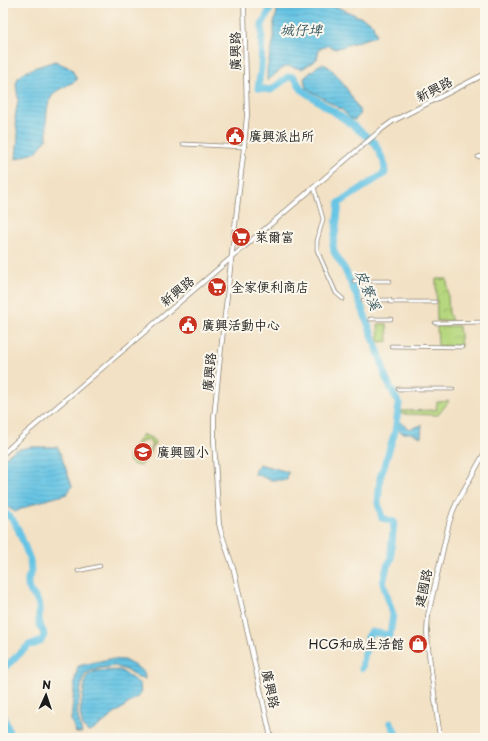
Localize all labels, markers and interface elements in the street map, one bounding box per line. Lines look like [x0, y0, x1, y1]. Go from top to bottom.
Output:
water label: 城仔埤 [280, 19, 323, 40]
street label: 廣興路 [225, 31, 244, 71]
street label: 新興路 [412, 71, 455, 106]
public building icon: 廣興派出所 [224, 125, 246, 147]
place label: 廣興派出所 [249, 126, 314, 145]
supermarket icon: 萊爾富 [230, 226, 252, 248]
place label: 萊爾富 [255, 227, 294, 246]
water label: 皮寮溪 [351, 266, 387, 314]
street label: 新興路 [156, 271, 198, 310]
supermarket icon: 全家便利商店 [206, 276, 228, 298]
place label: 全家便利商店 [231, 277, 309, 296]
public building icon: 廣興活動中心 [177, 314, 199, 336]
place label: 廣興活動中心 [202, 315, 280, 334]
street label: 廣興路 [197, 352, 220, 392]
school or university icon: 廣興國小 [132, 441, 154, 463]
place label: 廣興國小 [157, 442, 209, 461]
street label: 建國路 [409, 567, 436, 609]
shop icon: HCG和成生活館 [407, 633, 429, 655]
place label: HCG和成生活館 [308, 634, 404, 653]
street label: 廣興路 [258, 668, 285, 710]
north arrow [26, 675, 66, 715]
text: N [42, 676, 52, 693]

